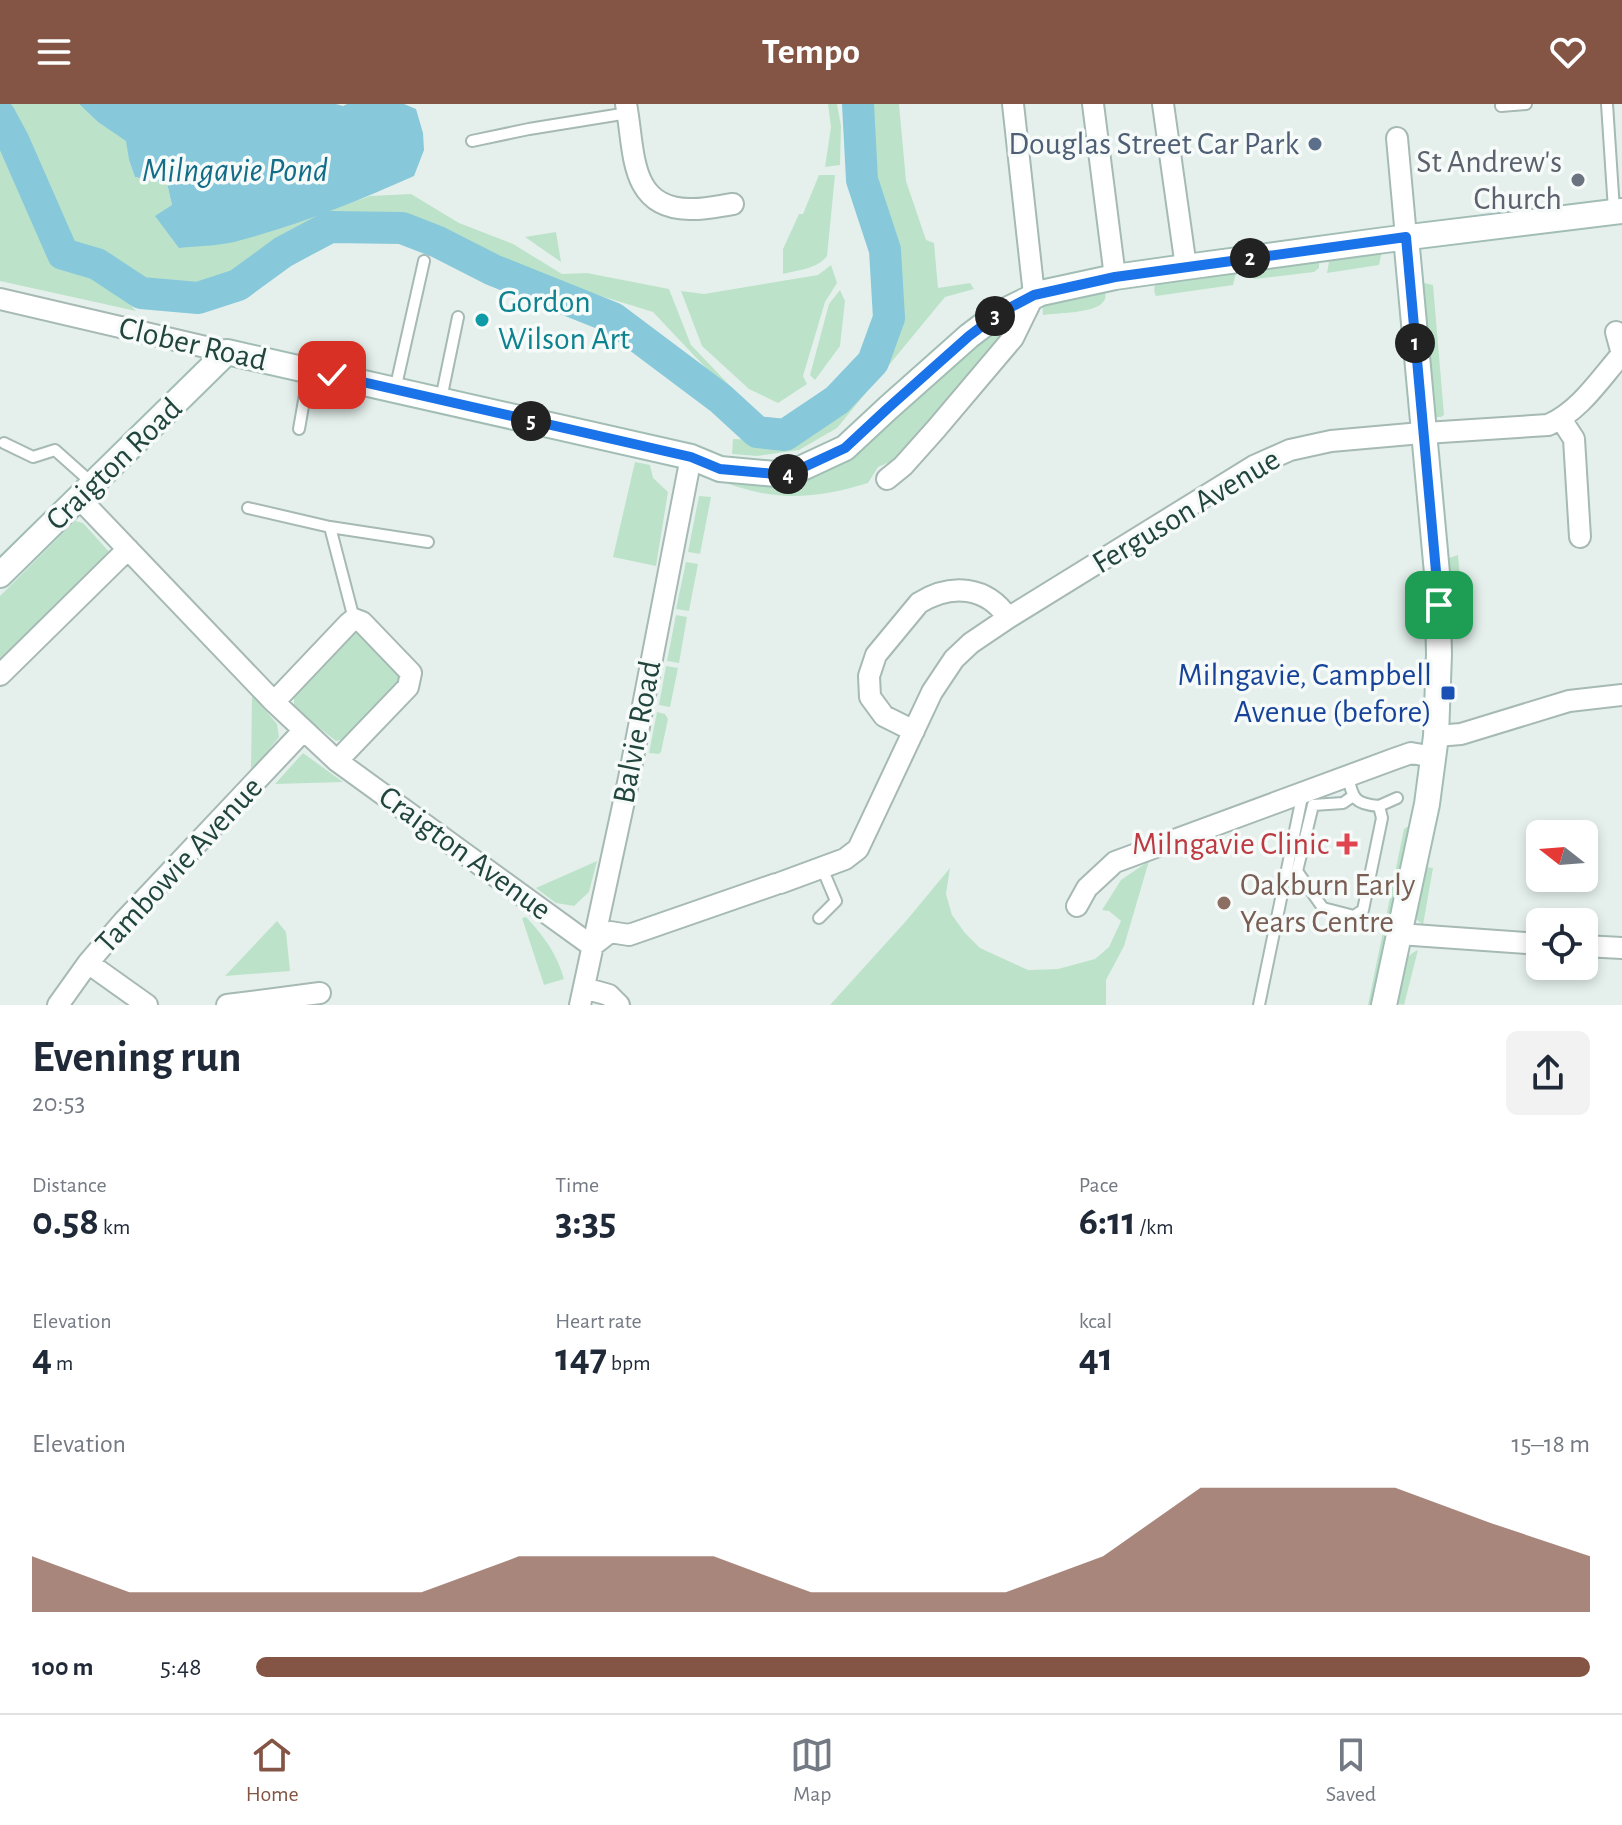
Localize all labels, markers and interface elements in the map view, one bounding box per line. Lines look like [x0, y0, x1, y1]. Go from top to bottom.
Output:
icon: menu [32, 30, 76, 74]
icon: heart [1546, 30, 1590, 74]
text: Tempo [762, 34, 860, 70]
place label: Douglas Street Car Park [1008, 128, 1299, 160]
marker: Douglas Street Car Park [1306, 135, 1324, 153]
place label: St Andrew's Church [1416, 146, 1562, 215]
water label: Milngavie Pond [142, 154, 328, 188]
marker: St Andrew's Church [1569, 171, 1587, 189]
pin: 2 [1230, 238, 1270, 278]
text: 2 [1245, 247, 1255, 269]
place label: Gordon Wilson Art [498, 286, 630, 355]
pin: 3 [975, 296, 1015, 336]
text: 3 [990, 305, 1000, 327]
street label: Clober Road [116, 311, 270, 377]
marker: Gordon Wilson Art [473, 311, 491, 329]
pin: 1 [1395, 323, 1435, 363]
text: 1 [1411, 332, 1419, 354]
pin [298, 341, 366, 409]
icon: check [310, 353, 354, 397]
street label: Craigton Road [40, 392, 188, 536]
pin: 5 [511, 401, 551, 441]
text: 5 [526, 410, 536, 432]
street label: Ferguson Avenue [1087, 443, 1285, 579]
pin: 4 [768, 454, 808, 494]
text: 4 [782, 463, 794, 485]
pin [1405, 571, 1473, 639]
icon: arrive [1417, 583, 1461, 627]
street label: Balvie Road [607, 658, 667, 806]
place label: Milngavie, Campbell Avenue (before) [1177, 659, 1432, 728]
marker: Milngavie, Campbell Avenue (before) [1439, 684, 1457, 702]
street label: Tambowie Avenue [90, 771, 268, 959]
street label: Craigton Avenue [373, 780, 557, 926]
north arrow [1526, 820, 1598, 892]
map controls [1526, 820, 1598, 980]
place label: Milngavie Clinic [1132, 828, 1329, 860]
marker: Milngavie Clinic [1336, 833, 1358, 855]
place label: Oakburn Early Years Centre [1240, 869, 1416, 938]
marker: Oakburn Early Years Centre [1215, 894, 1233, 912]
button: locate [1526, 908, 1598, 980]
button: share [1506, 1031, 1590, 1115]
text: Evening run [32, 1036, 241, 1080]
text: 20:53 [32, 1090, 85, 1116]
text: Distance [32, 1174, 107, 1196]
text: Time [555, 1174, 599, 1196]
text: Pace [1079, 1174, 1118, 1196]
text: 0.58 [32, 1202, 99, 1242]
text: 3:35 [555, 1202, 616, 1242]
text: 6:11 [1079, 1202, 1136, 1242]
text: km [99, 1216, 130, 1238]
text: /km [1136, 1216, 1174, 1238]
text: Elevation [32, 1310, 112, 1332]
text: Heart rate [555, 1310, 642, 1332]
text: kcal [1079, 1310, 1112, 1332]
text: 4 [32, 1338, 52, 1378]
text: 147 [555, 1338, 607, 1378]
text: 41 [1079, 1338, 1113, 1378]
text: m [52, 1352, 73, 1374]
text: bpm [607, 1352, 651, 1374]
text: Elevation [32, 1431, 126, 1457]
text: 15–18 m [1511, 1431, 1590, 1457]
text: 100 m [32, 1654, 93, 1680]
text: 5:48 [160, 1654, 202, 1680]
tab: Home [246, 1733, 299, 1807]
tab: Map [790, 1733, 834, 1807]
tab: Saved [1326, 1733, 1376, 1807]

